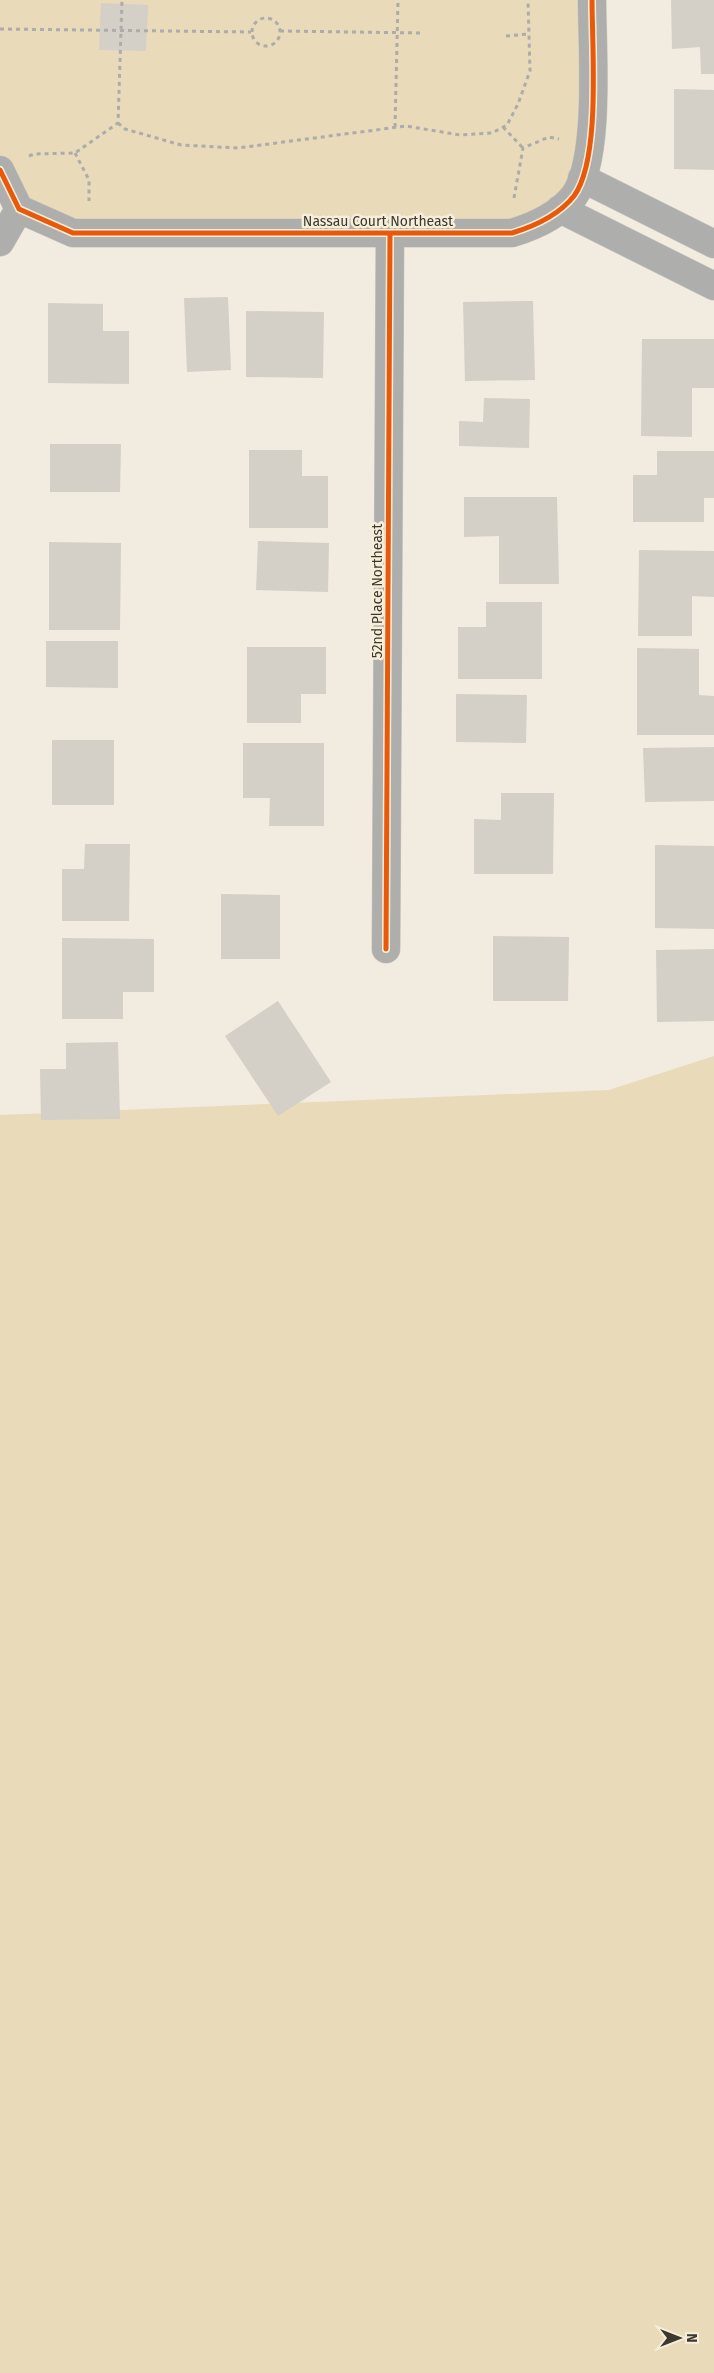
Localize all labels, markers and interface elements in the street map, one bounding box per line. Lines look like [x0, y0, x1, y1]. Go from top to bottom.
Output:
street label: Nassau Court Northeast [303, 213, 454, 230]
street label: 52nd Place Northeast [369, 523, 386, 658]
north arrow [654, 2313, 704, 2363]
text: N [683, 2333, 700, 2343]

